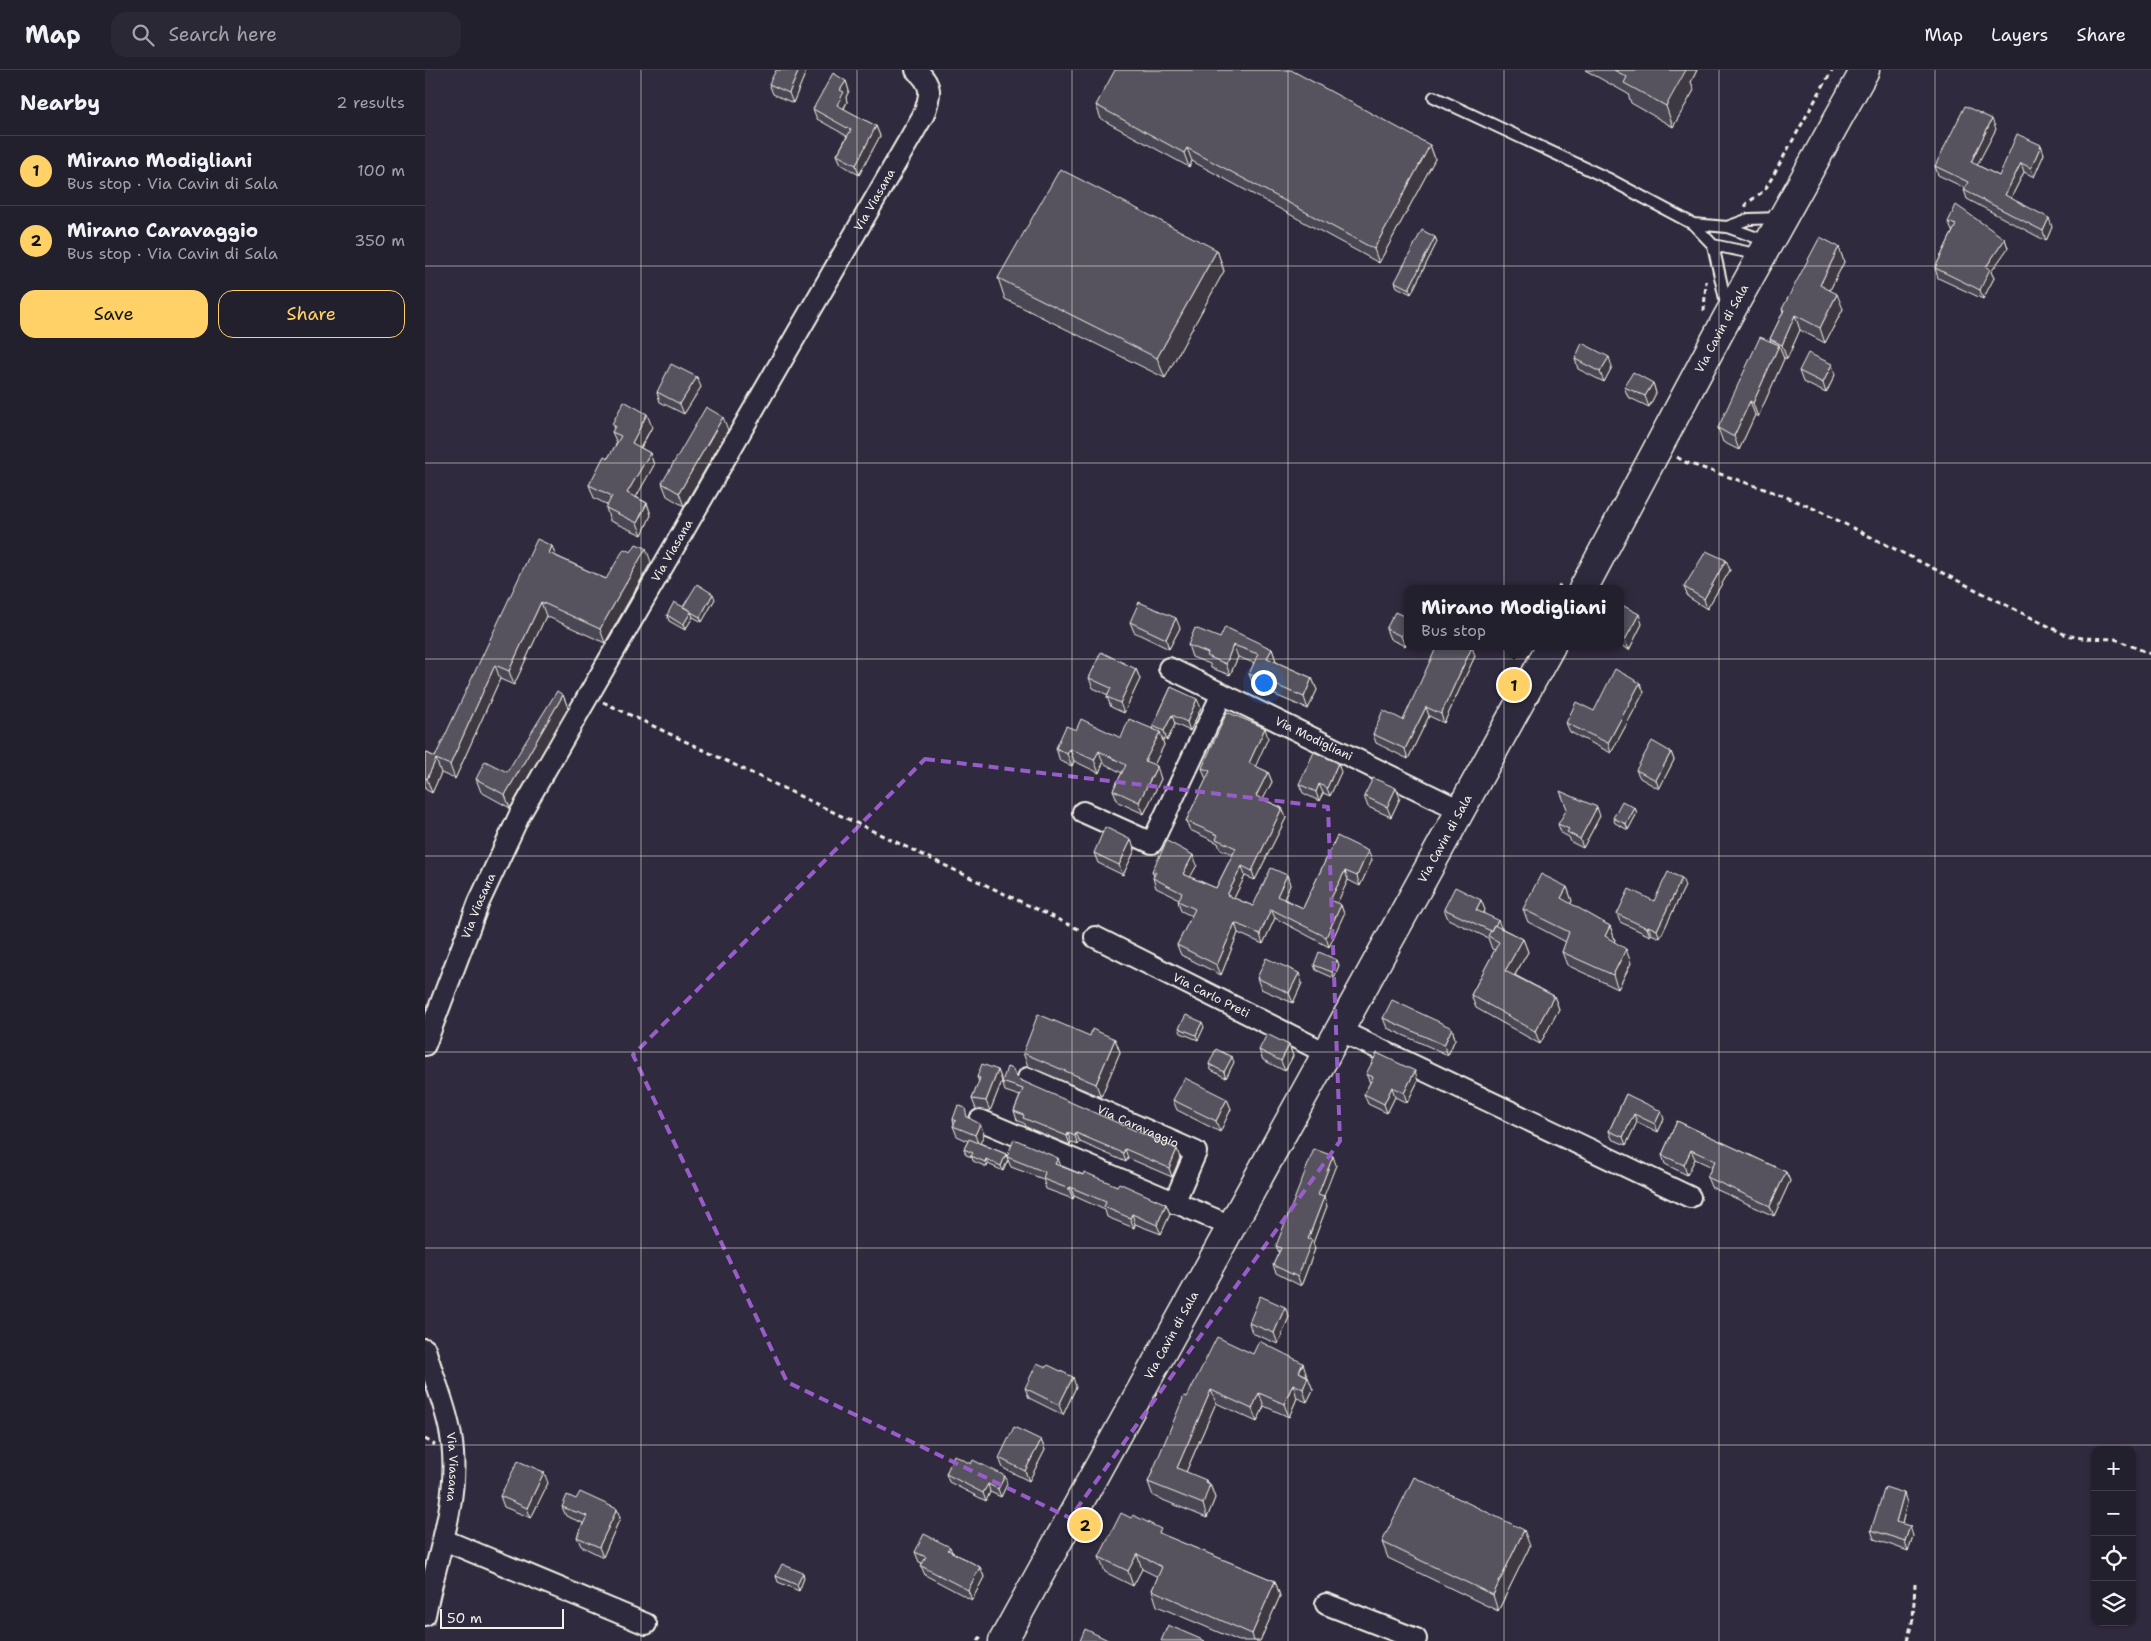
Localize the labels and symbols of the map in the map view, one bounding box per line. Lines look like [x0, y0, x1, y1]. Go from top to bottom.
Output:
street label: Via Viasana [850, 165, 899, 234]
street label: Via Cavin di Sala [1691, 281, 1752, 376]
street label: Via Viasana [648, 516, 697, 585]
pin: 1 [1498, 666, 1530, 704]
your location [1251, 670, 1277, 696]
street label: Via Modigliani [1272, 713, 1355, 764]
street label: Via Cavin di Sala [1414, 791, 1476, 886]
street label: Via Viasana [458, 870, 500, 941]
street label: Via Carlo Preti [1170, 969, 1252, 1021]
street label: Via Caravaggio [1094, 1101, 1181, 1151]
street label: Via Cavin di Sala [1141, 1288, 1202, 1382]
street label: Via Viasana [443, 1431, 462, 1503]
pin: 2 [1069, 1506, 1101, 1544]
scale bar [440, 1606, 564, 1629]

